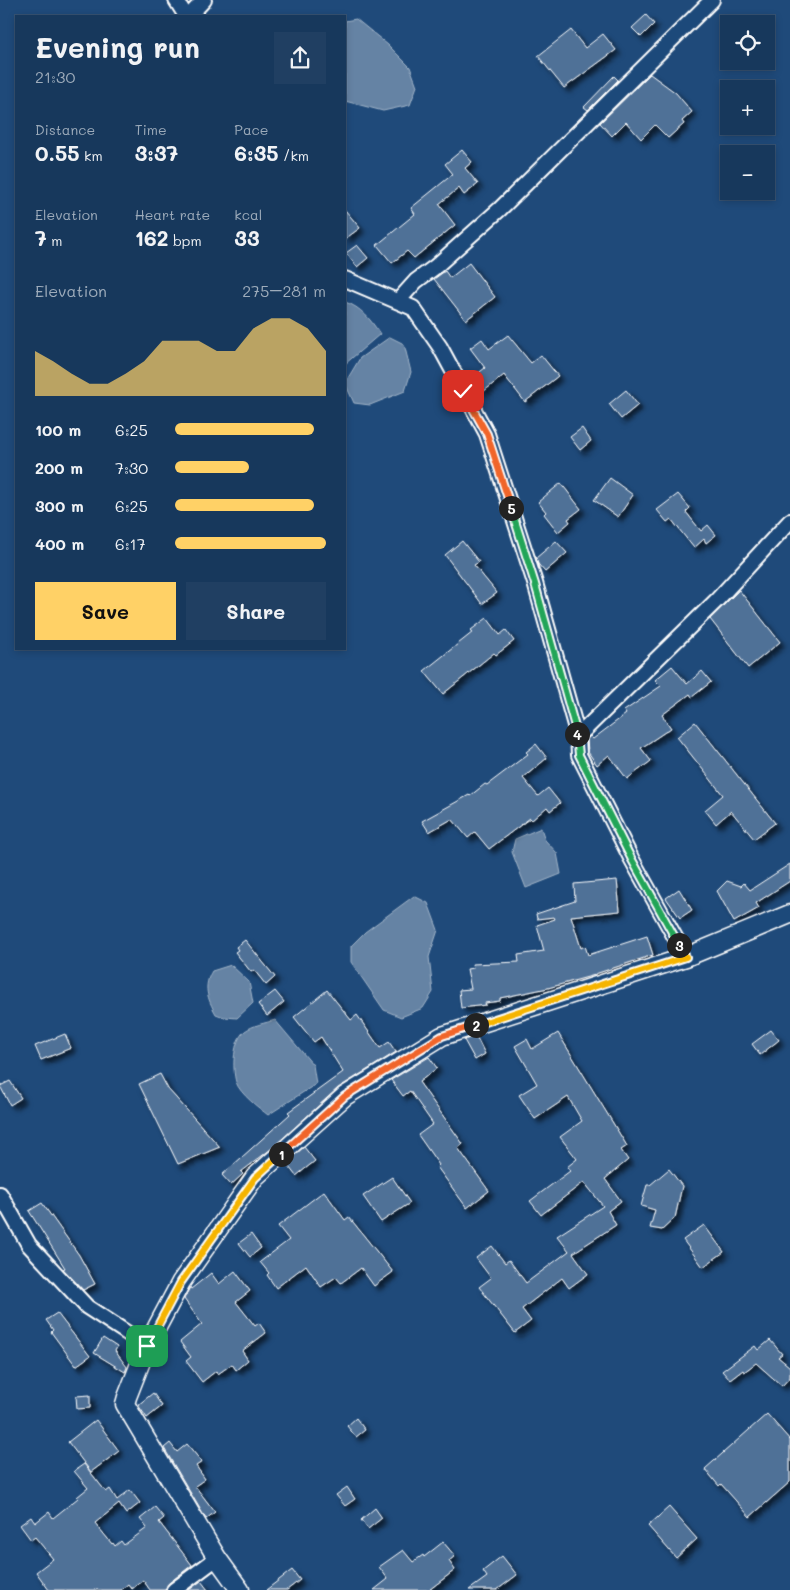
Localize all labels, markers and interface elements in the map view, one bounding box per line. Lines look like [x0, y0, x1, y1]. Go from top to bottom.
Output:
map controls [720, 15, 775, 200]
button: locate [720, 15, 775, 70]
text: Evening run [35, 29, 200, 65]
button: share [274, 32, 326, 84]
text: 21:30 [35, 66, 75, 87]
button: + [720, 80, 775, 135]
text: Distance [35, 120, 95, 139]
text: Time [135, 120, 167, 139]
text: Pace [234, 120, 269, 139]
text: 0.55 [35, 139, 80, 166]
text: 3:37 [135, 139, 178, 166]
text: 6:35 [234, 139, 279, 166]
button: − [720, 145, 775, 200]
text: km [80, 146, 103, 165]
text: /km [279, 146, 309, 165]
text: Elevation [35, 205, 98, 224]
text: Heart rate [135, 205, 210, 224]
text: kcal [234, 205, 262, 224]
text: 7 [35, 224, 47, 251]
text: 162 [135, 224, 168, 251]
text: 33 [234, 224, 260, 251]
text: m [47, 231, 62, 250]
text: bpm [168, 231, 202, 250]
text: Elevation [35, 280, 107, 301]
text: 275–281 m [242, 280, 326, 301]
pin [442, 370, 484, 412]
icon: check [449, 377, 477, 405]
text: 100 m [35, 419, 81, 440]
text: 6:25 [115, 419, 148, 440]
text: 200 m [35, 457, 83, 478]
text: 7:30 [115, 457, 148, 478]
text: 300 m [35, 495, 84, 516]
text: 6:25 [115, 495, 148, 516]
pin: 5 [498, 496, 524, 520]
text: 5 [507, 499, 516, 518]
text: 400 m [35, 533, 84, 554]
text: 6:17 [115, 533, 146, 554]
button: Save [35, 582, 176, 640]
button: Share [186, 582, 326, 640]
pin: 4 [564, 722, 590, 746]
text: 4 [573, 725, 582, 744]
pin: 3 [666, 932, 692, 958]
text: 3 [675, 936, 684, 955]
pin: 2 [464, 1012, 488, 1038]
text: 2 [473, 1016, 480, 1035]
pin: 1 [268, 1142, 294, 1166]
text: 1 [278, 1145, 285, 1164]
pin [126, 1325, 168, 1367]
icon: arrive [133, 1332, 161, 1360]

